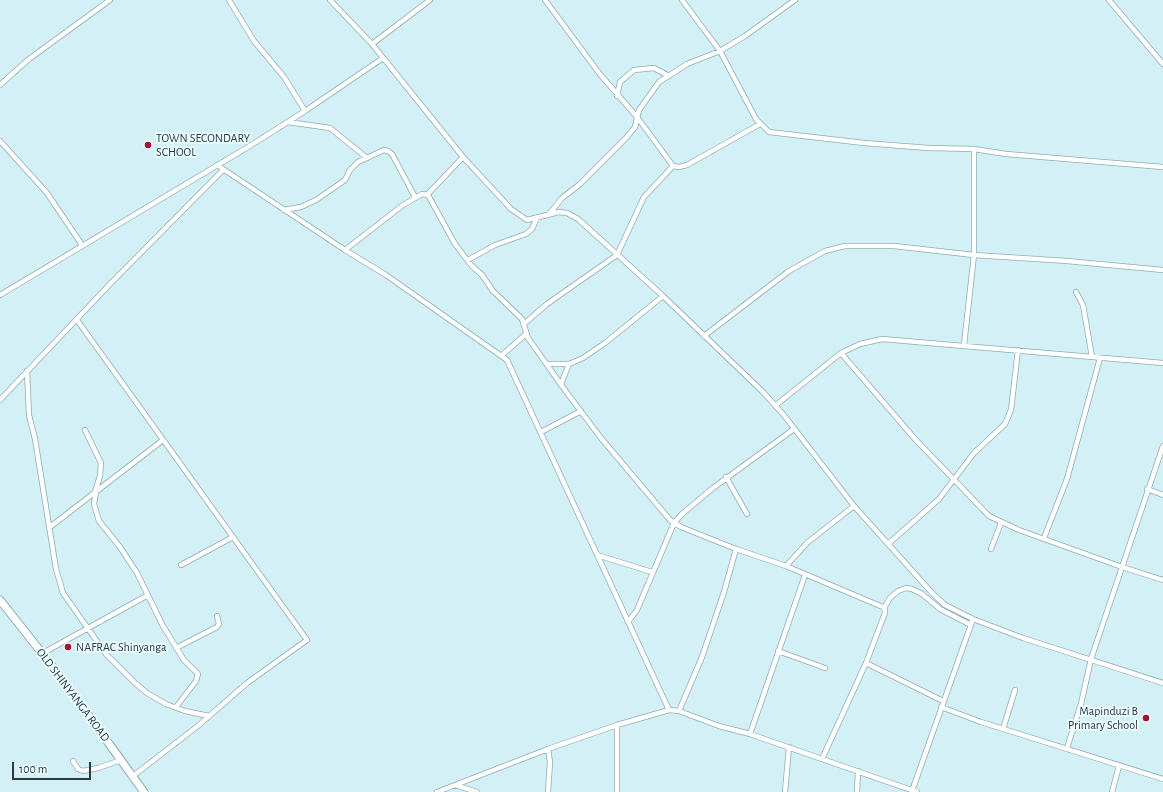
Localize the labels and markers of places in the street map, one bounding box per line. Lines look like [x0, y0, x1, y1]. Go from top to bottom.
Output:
place label: TOWN SECONDARY SCHOOL [156, 131, 250, 159]
marker: TOWN SECONDARY SCHOOL [143, 140, 153, 150]
place label: NAFRAC Shinyanga [76, 640, 166, 654]
marker: NAFRAC Shinyanga [63, 642, 73, 652]
place label: Mapinduzi B Primary School [1068, 704, 1138, 732]
marker: Mapinduzi B Primary School [1141, 713, 1151, 723]

